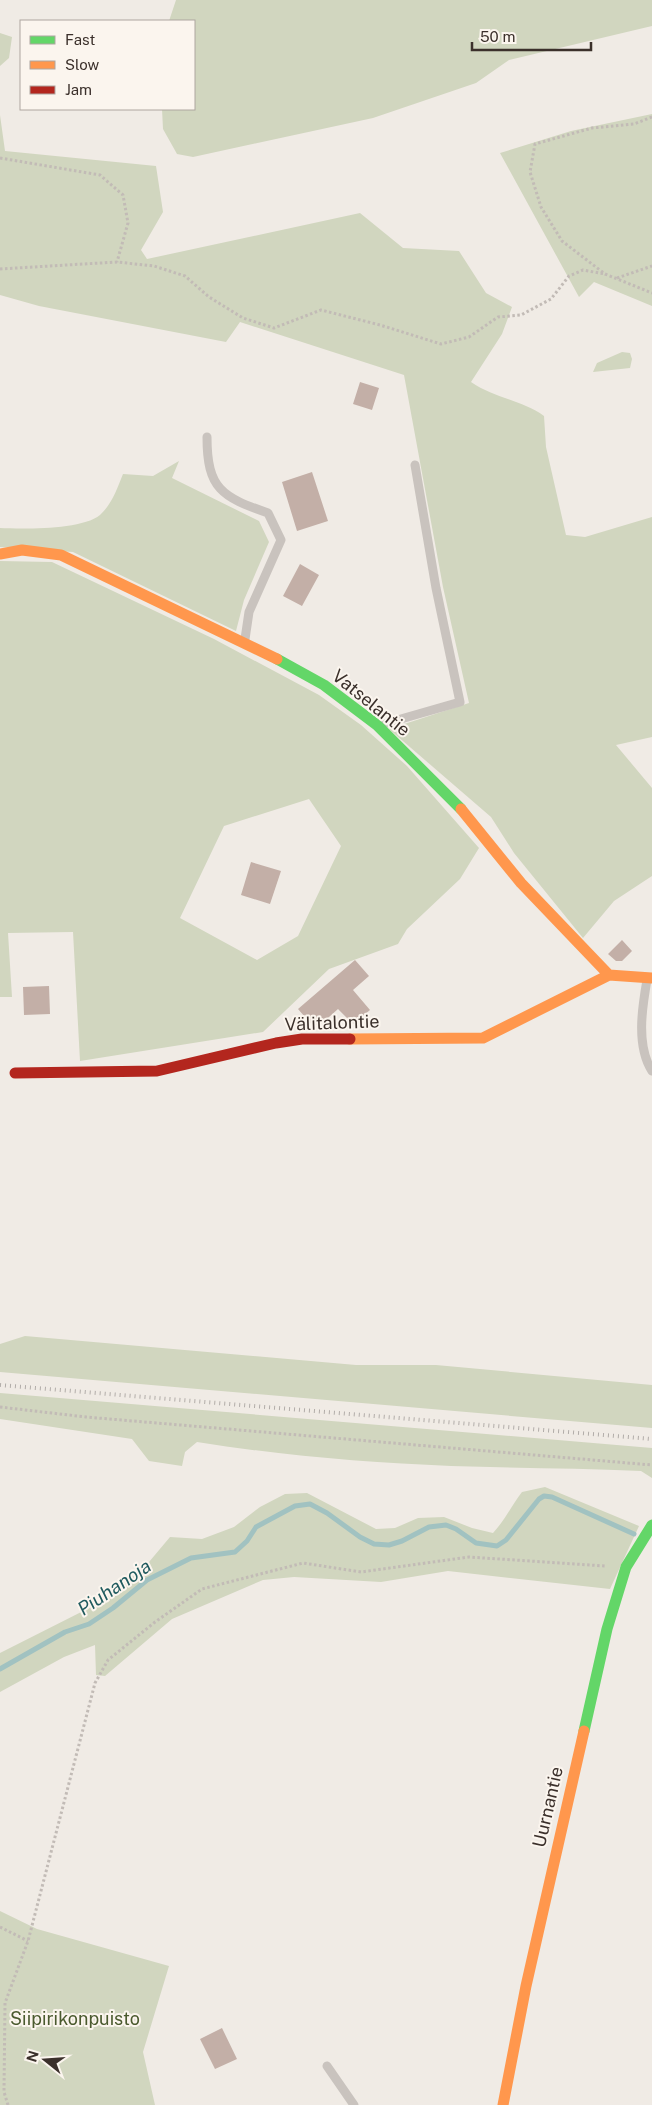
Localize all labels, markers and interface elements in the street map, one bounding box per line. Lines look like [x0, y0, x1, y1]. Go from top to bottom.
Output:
legend [20, 20, 195, 110]
scale bar [472, 20, 591, 52]
text: 50 m [480, 28, 515, 45]
text: Fast [65, 31, 95, 48]
text: Slow [65, 56, 100, 73]
text: Jam [65, 81, 92, 98]
street label: Vatselantie [328, 665, 415, 740]
street label: Välitalontie [284, 1010, 380, 1035]
water label: Piuhanoja [73, 1554, 155, 1620]
street label: Uurnantie [528, 1764, 567, 1849]
park label: Siipirikonpuisto [10, 2008, 140, 2029]
north arrow [20, 2035, 70, 2085]
text: N [23, 2049, 42, 2064]

